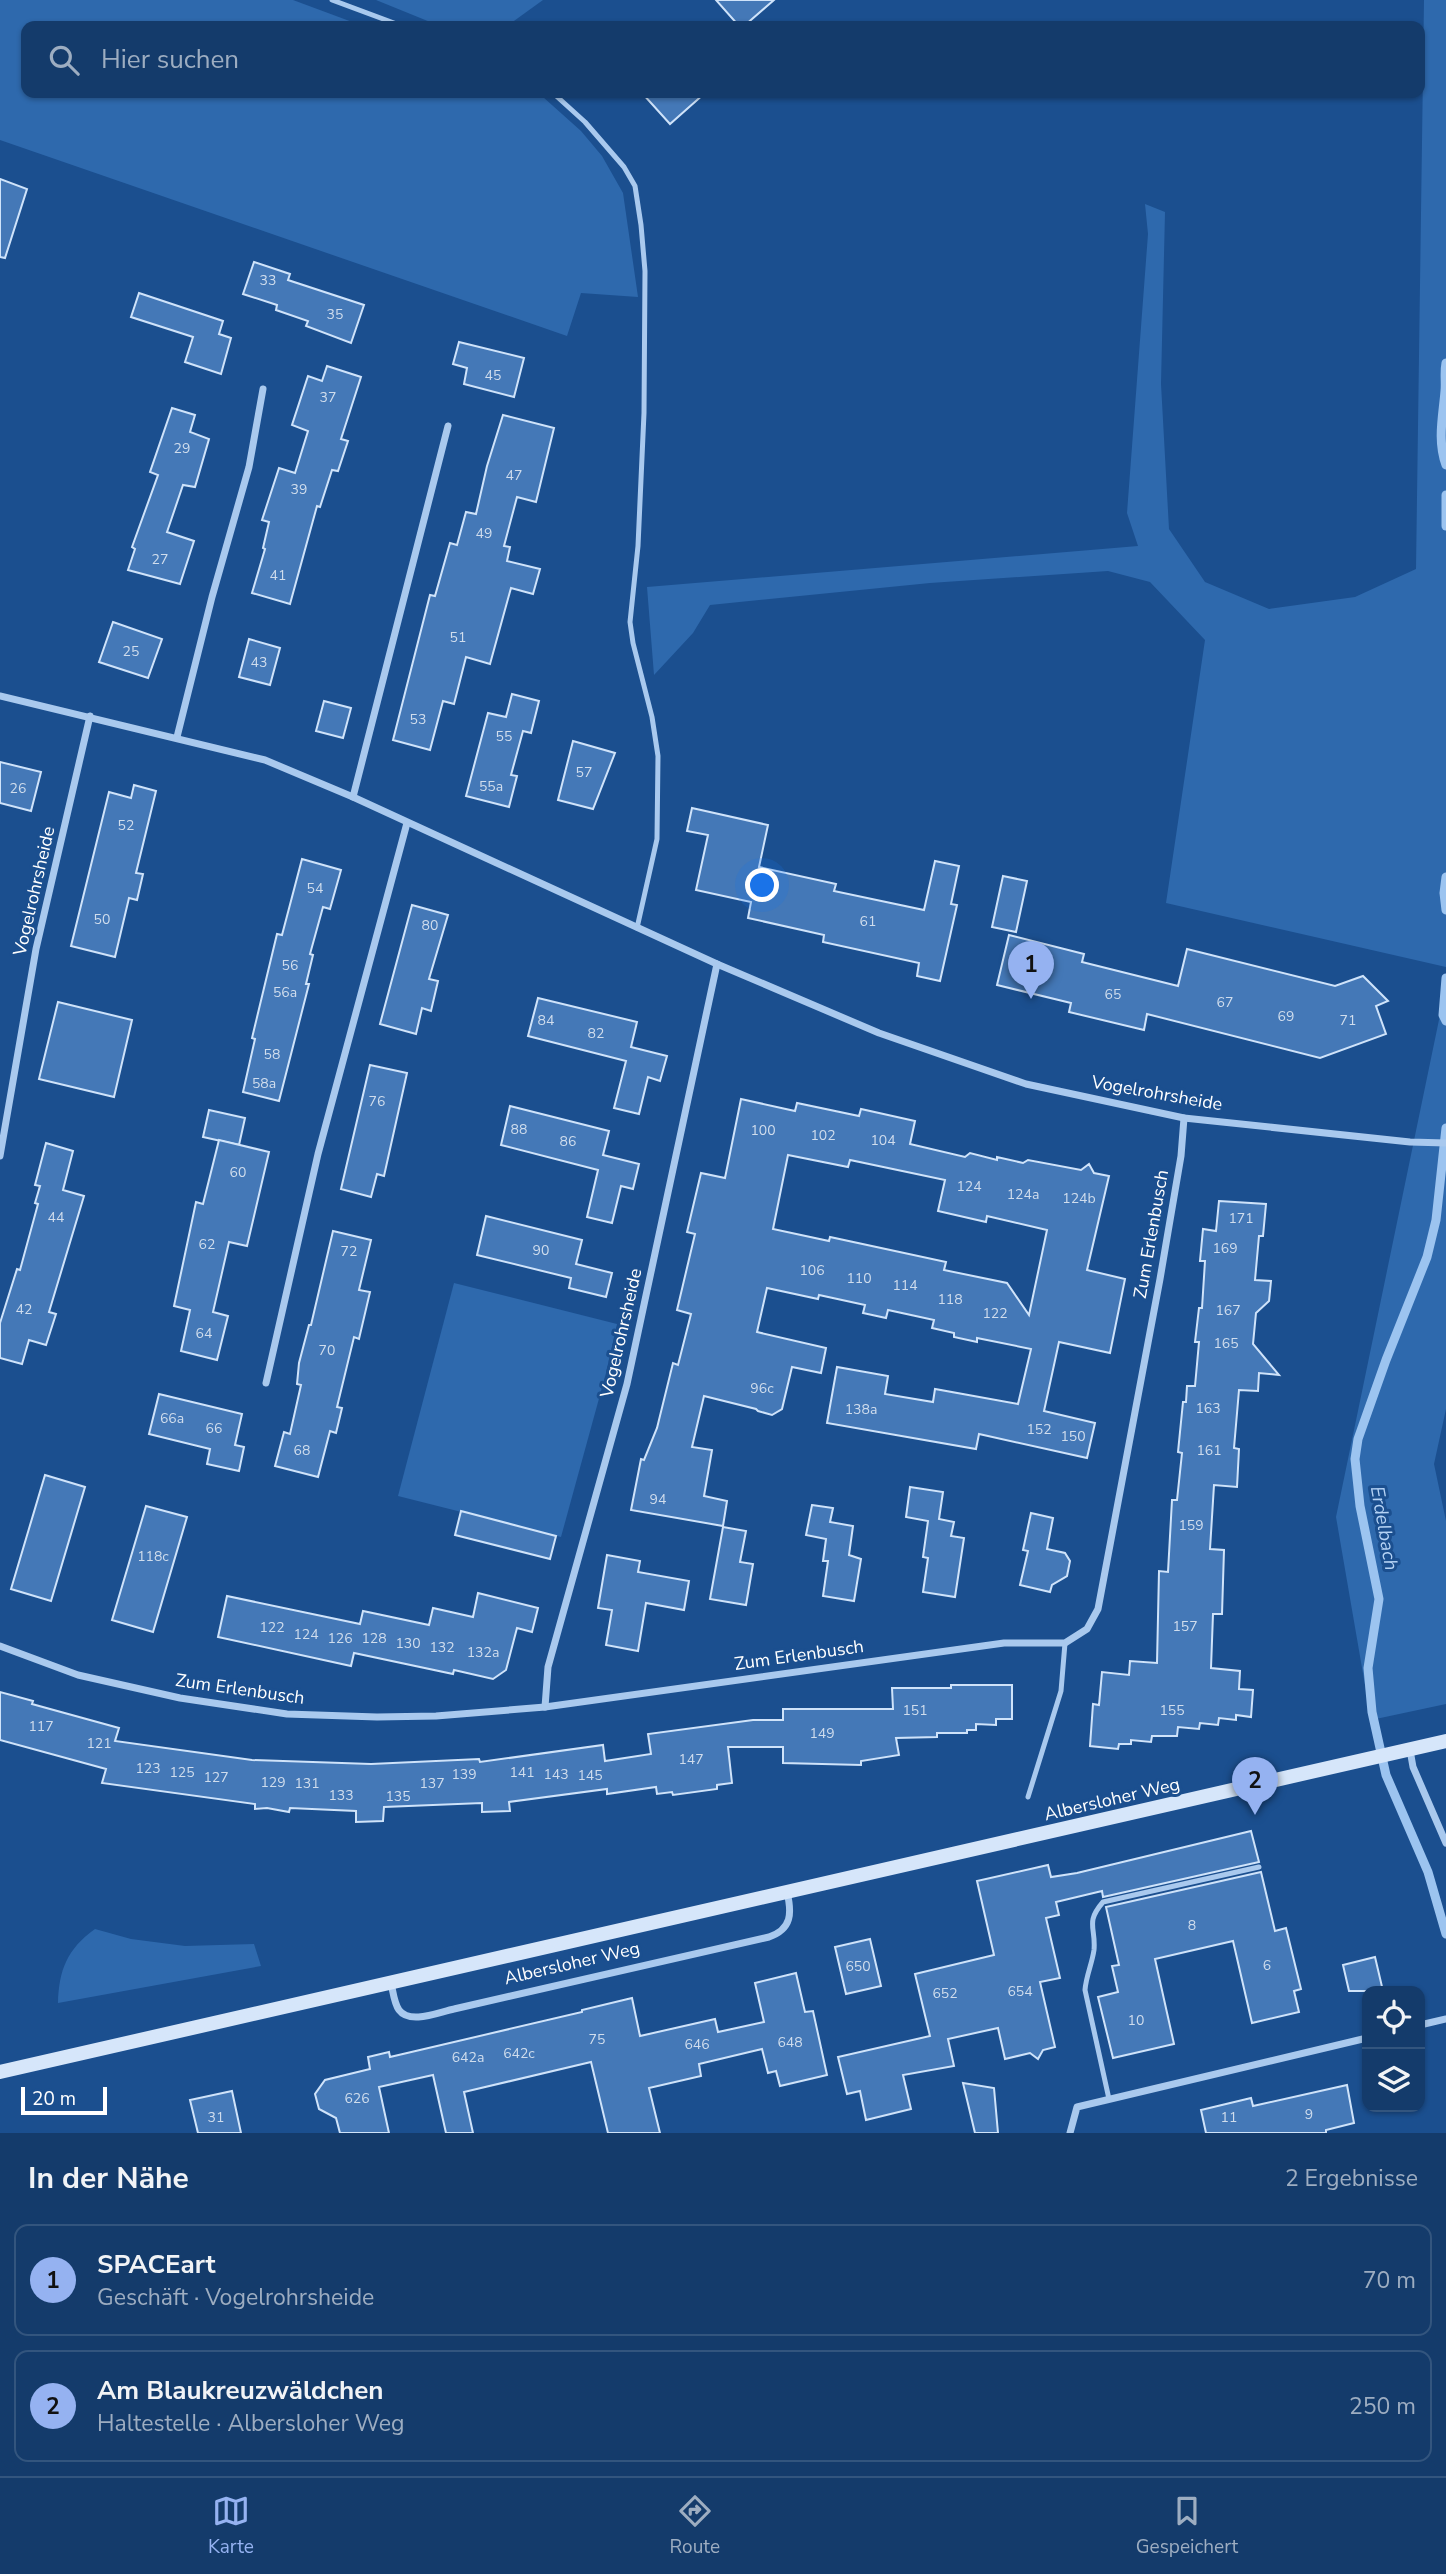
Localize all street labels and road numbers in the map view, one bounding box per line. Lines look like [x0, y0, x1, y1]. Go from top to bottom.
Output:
street label: Vogelrohrsheide [7, 824, 61, 959]
street label: Vogelrohrsheide [1089, 1070, 1224, 1116]
street label: Zum Erlenbusch [1128, 1168, 1174, 1300]
street label: Vogelrohrsheide [594, 1266, 648, 1401]
street label: Zum Erlenbusch [733, 1634, 865, 1676]
street label: Zum Erlenbusch [174, 1668, 306, 1710]
street label: Albersloher Weg [1042, 1772, 1182, 1826]
street label: Albersloher Weg [502, 1936, 642, 1990]

